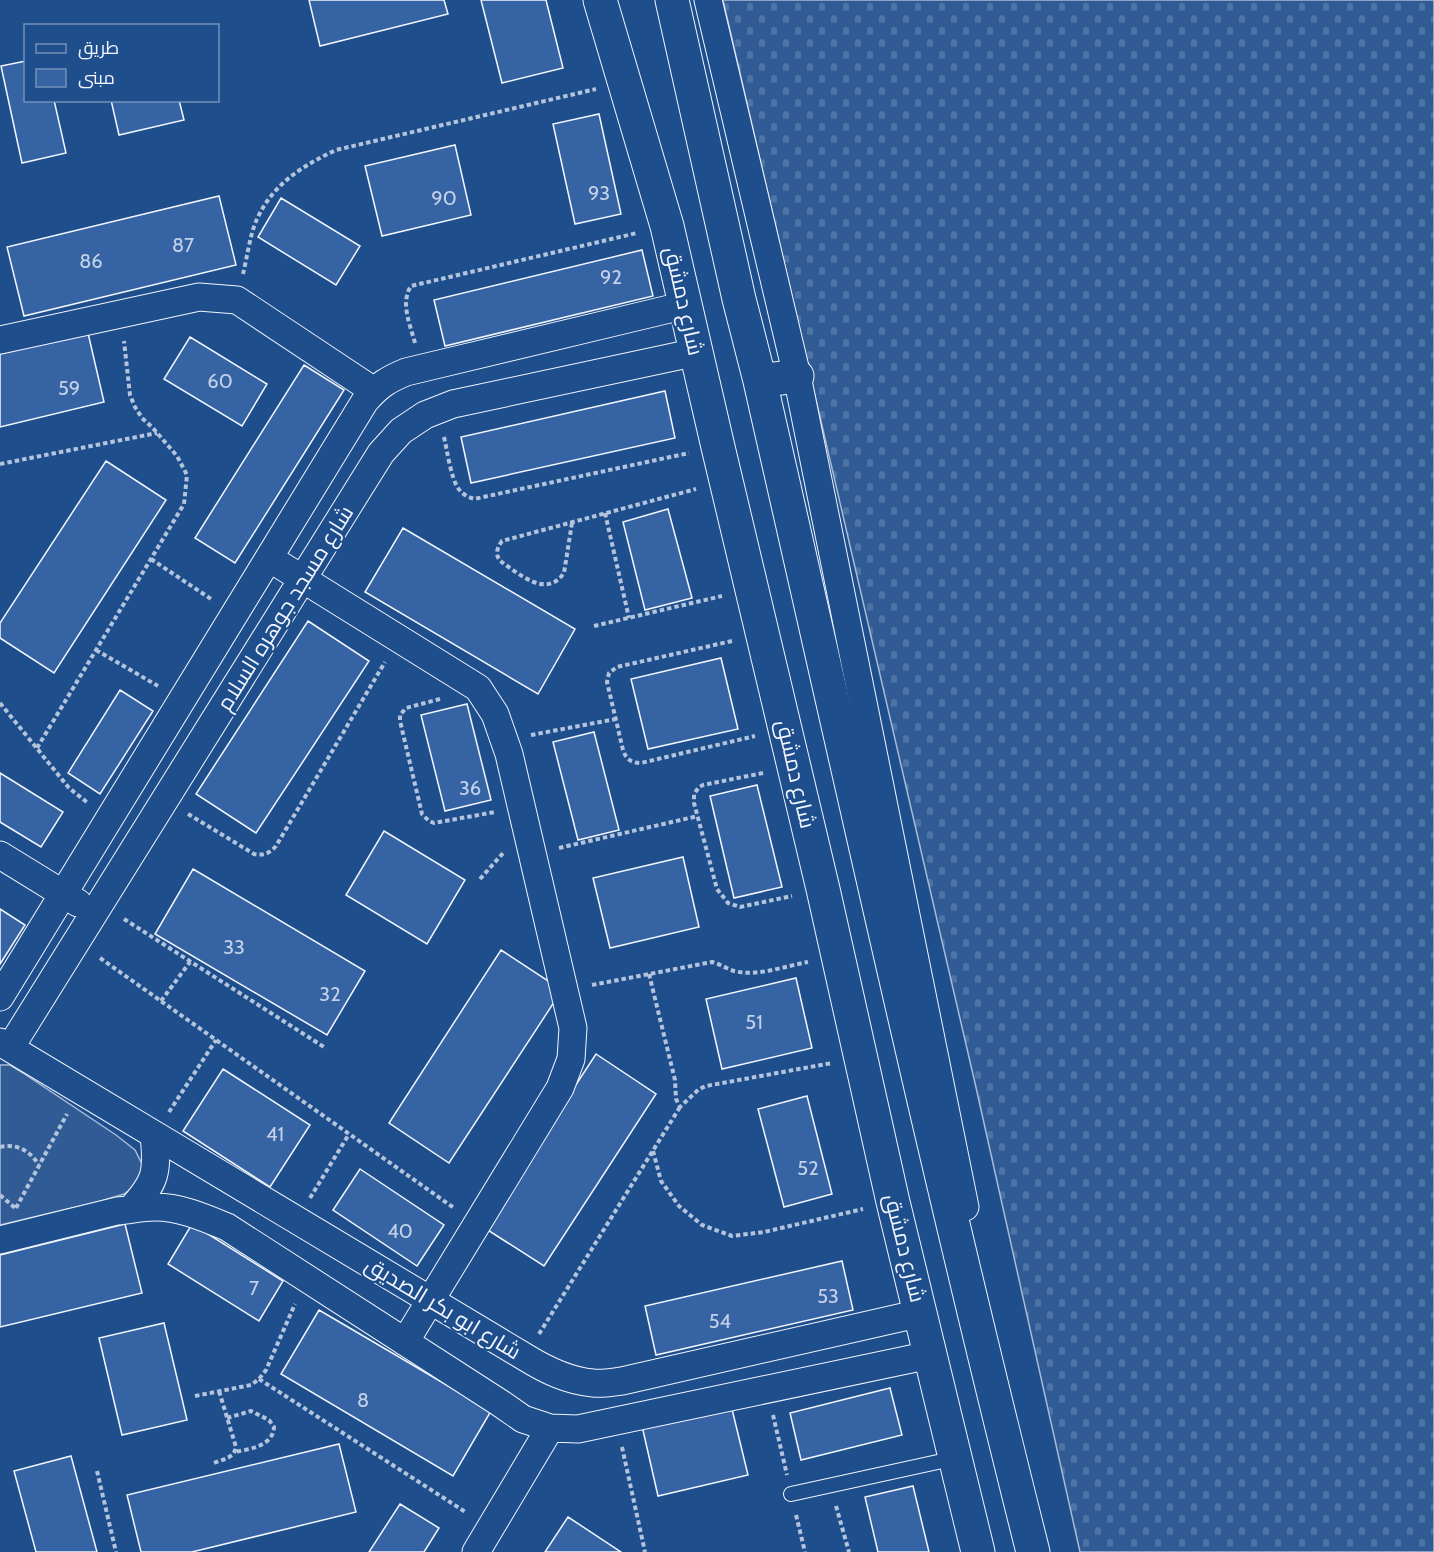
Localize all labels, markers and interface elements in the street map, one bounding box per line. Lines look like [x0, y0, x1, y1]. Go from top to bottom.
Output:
legend [24, 24, 219, 102]
text: طريق [78, 37, 119, 60]
text: مبنى [78, 67, 115, 89]
house number: 93 [588, 181, 610, 205]
house number: 90 [431, 186, 457, 210]
house number: 87 [172, 233, 194, 257]
street label: شارع دمشق [657, 244, 710, 358]
house number: 86 [79, 249, 103, 273]
house number: 92 [600, 265, 622, 289]
house number: 60 [207, 369, 233, 393]
house number: 59 [58, 376, 80, 400]
street label: شارع مسجد جوهره السلام [211, 500, 361, 717]
street label: شارع دمشق [769, 717, 822, 831]
house number: 36 [459, 776, 481, 800]
house number: 33 [223, 935, 245, 959]
house number: 32 [319, 982, 341, 1006]
house number: 51 [745, 1010, 763, 1034]
house number: 41 [266, 1122, 284, 1146]
house number: 52 [797, 1156, 819, 1180]
street label: شارع دمشق [878, 1191, 932, 1305]
house number: 40 [387, 1219, 413, 1243]
street label: شارع ابو بكر الصديق [360, 1251, 526, 1366]
house number: 7 [249, 1276, 259, 1300]
house number: 53 [817, 1284, 839, 1308]
house number: 54 [709, 1309, 732, 1333]
house number: 8 [357, 1388, 369, 1412]

